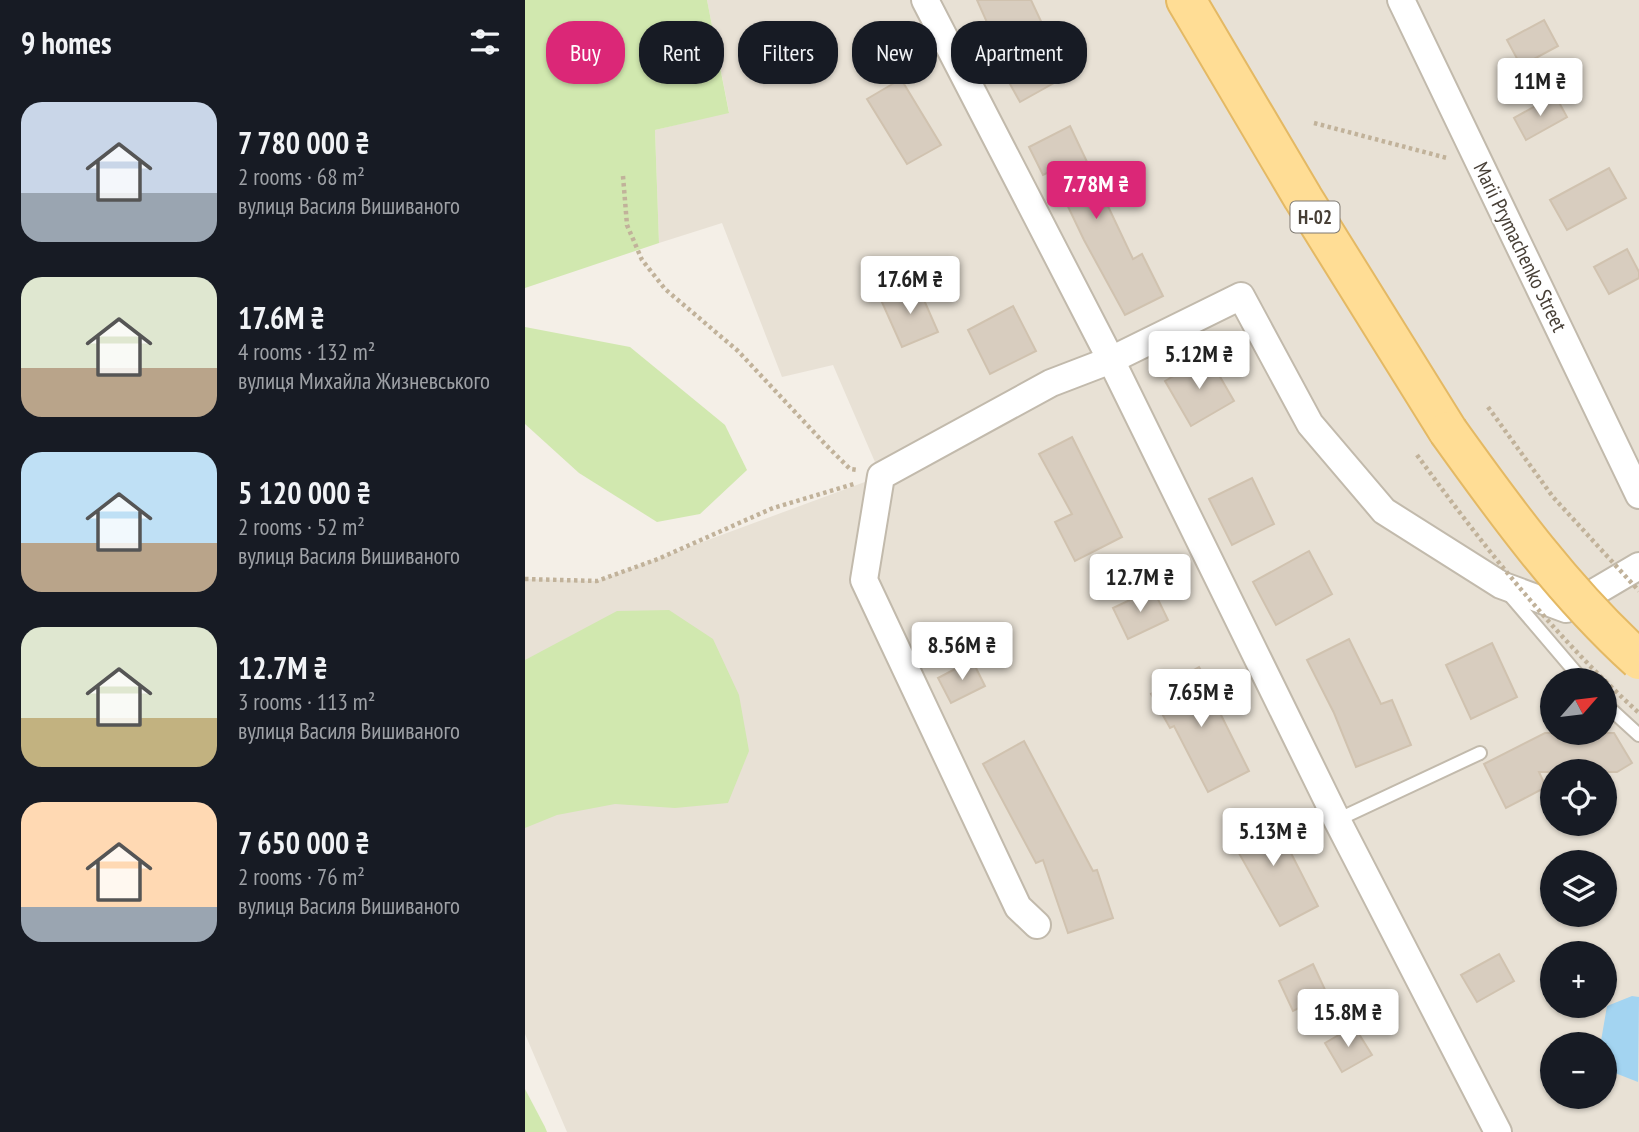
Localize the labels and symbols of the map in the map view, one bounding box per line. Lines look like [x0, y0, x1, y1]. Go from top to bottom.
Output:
pin: 11M ₴ [1491, 58, 1589, 118]
street label: Marii Prymachenko Street [1468, 158, 1573, 336]
pin: 7.78M ₴ [1031, 162, 1161, 221]
road number: Н-02 [1291, 202, 1339, 232]
pin: 17.6M ₴ [845, 256, 975, 316]
pin: 5.12M ₴ [1134, 332, 1264, 391]
pin: 12.7M ₴ [1075, 554, 1205, 614]
pin: 8.56M ₴ [897, 622, 1027, 682]
north arrow [1540, 668, 1617, 746]
pin: 7.65M ₴ [1136, 670, 1266, 729]
pin: 5.13M ₴ [1208, 808, 1338, 868]
pin: 15.8M ₴ [1283, 990, 1413, 1049]

